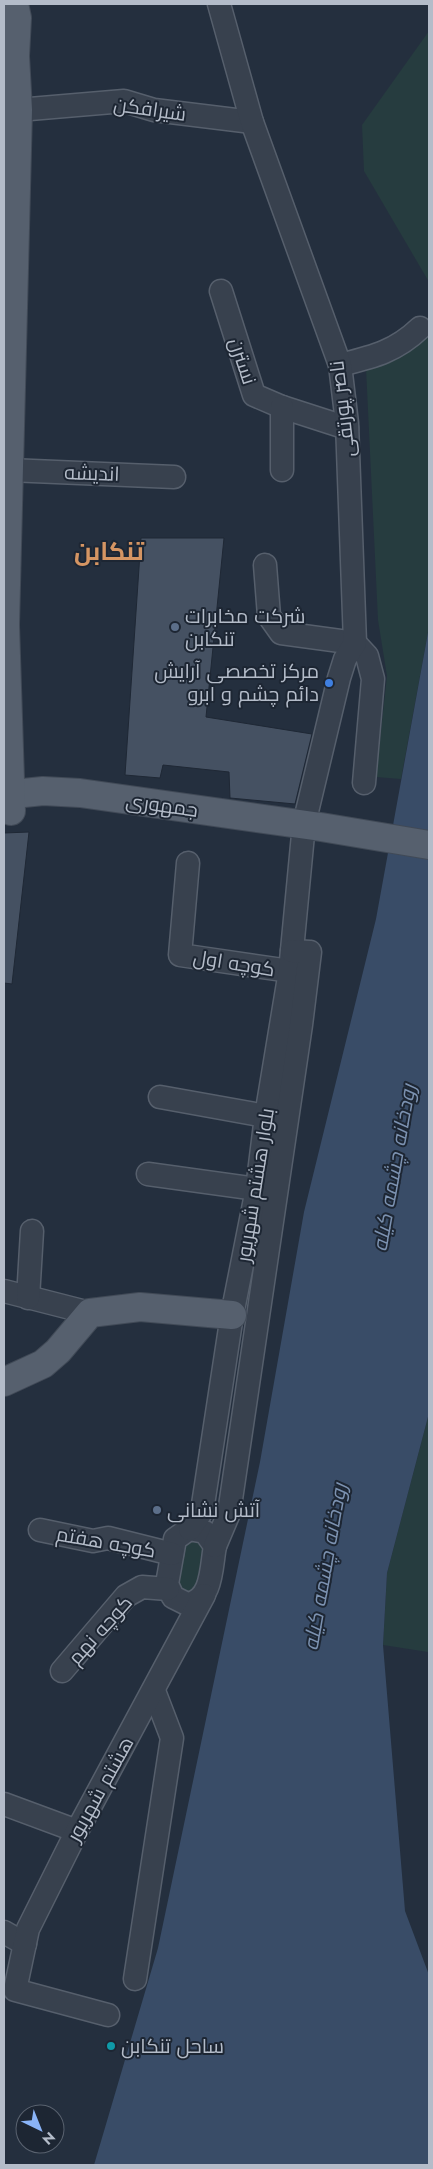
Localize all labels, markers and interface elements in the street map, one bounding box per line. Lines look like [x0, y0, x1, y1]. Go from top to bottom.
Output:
street label: شیرافکن [112, 90, 188, 129]
street label: نسترن [221, 334, 264, 388]
street label: ناصر پورتقی [322, 359, 363, 459]
street label: اندیشه [64, 458, 120, 489]
district label: تنکابن [74, 533, 145, 569]
place label: شرکت مخابرات تنکابن [185, 602, 305, 654]
marker: شرکت مخابرات تنکابن [169, 621, 181, 633]
place label: مرکز تخصصی آرایش دائم چشم و ابرو [154, 657, 319, 709]
marker: مرکز تخصصی آرایش دائم چشم و ابرو [323, 677, 335, 689]
street label: جمهوری [124, 786, 200, 825]
street label: کوچه اول [191, 943, 277, 984]
water label: رودخانه چشمه کیله [365, 1081, 424, 1254]
street label: بلوار هشتم شهریور [229, 1106, 282, 1265]
water label: رودخانه چشمه کیله [296, 1480, 355, 1653]
place label: آتش نشانی [167, 1496, 261, 1525]
marker: آتش نشانی [151, 1504, 163, 1516]
street label: کوچه هفتم [54, 1519, 158, 1565]
street label: کوچه نهم [61, 1589, 139, 1671]
street label: هشتم شهریور [59, 1731, 141, 1848]
place label: ساحل تنکابن [121, 2032, 224, 2061]
marker: ساحل تنکابن [105, 2040, 117, 2052]
north arrow [15, 2104, 65, 2154]
text: N [38, 2127, 60, 2150]

